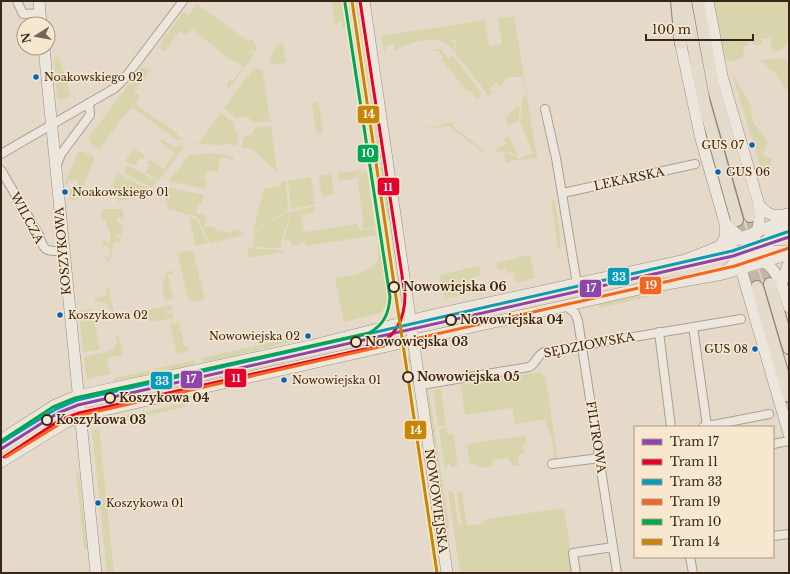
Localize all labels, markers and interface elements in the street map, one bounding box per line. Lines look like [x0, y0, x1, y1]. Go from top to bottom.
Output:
north arrow [16, 16, 56, 56]
scale bar [646, 16, 753, 42]
text: 100 m [652, 22, 691, 37]
text: N [18, 31, 34, 44]
place label: Noakowskiego 02 [44, 70, 143, 84]
marker: Noakowskiego 02 [31, 72, 41, 82]
line badge: 14 [357, 105, 380, 124]
text: 14 [363, 107, 375, 121]
place label: GUS 07 [701, 138, 744, 152]
marker: GUS 07 [747, 140, 757, 150]
line badge: 10 [357, 144, 379, 163]
text: 10 [361, 146, 375, 160]
street label: LEKARSKA [592, 164, 666, 193]
place label: GUS 06 [726, 165, 770, 179]
marker: GUS 06 [713, 167, 723, 177]
line badge: 11 [377, 177, 400, 196]
text: 11 [383, 180, 393, 194]
place label: Noakowskiego 01 [72, 185, 169, 199]
marker: Noakowskiego 01 [60, 187, 70, 197]
street label: WILCZA [7, 189, 48, 247]
street label: KOSZYKOWA [51, 206, 74, 296]
line badge: 33 [607, 267, 630, 286]
text: 33 [612, 270, 626, 284]
line badge: 19 [639, 276, 662, 295]
text: 19 [645, 278, 657, 292]
place label: Nowowiejska 06 [403, 279, 507, 294]
line badge: 17 [579, 279, 602, 298]
marker: Nowowiejska 06 [388, 281, 400, 293]
text: 17 [586, 281, 597, 295]
place label: Koszykowa 02 [68, 308, 148, 322]
marker: Koszykowa 02 [55, 310, 65, 320]
place label: Nowowiejska 04 [460, 312, 563, 327]
marker: Nowowiejska 04 [445, 314, 457, 326]
street label: SĘDZIOWSKA [542, 328, 636, 361]
place label: Nowowiejska 02 [209, 329, 300, 343]
marker: Nowowiejska 02 [303, 331, 313, 341]
place label: Nowowiejska 03 [365, 334, 468, 349]
marker: Nowowiejska 03 [350, 336, 362, 348]
place label: GUS 08 [704, 342, 748, 356]
marker: GUS 08 [750, 344, 760, 354]
line badge: 11 [224, 368, 247, 388]
place label: Nowowiejska 05 [417, 369, 520, 384]
line badge: 17 [180, 370, 203, 389]
line badge: 33 [150, 371, 173, 390]
text: 11 [231, 371, 241, 385]
marker: Nowowiejska 05 [402, 371, 414, 383]
text: 17 [186, 372, 197, 386]
place label: Nowowiejska 01 [292, 373, 381, 387]
text: 33 [155, 374, 169, 388]
marker: Nowowiejska 01 [279, 375, 289, 385]
place label: Koszykowa 04 [119, 390, 210, 405]
marker: Koszykowa 04 [104, 392, 116, 404]
street label: FILTROWA [583, 400, 610, 475]
place label: Koszykowa 03 [56, 412, 147, 427]
marker: Koszykowa 03 [41, 414, 53, 426]
line badge: 14 [404, 420, 427, 440]
text: 14 [410, 423, 422, 437]
legend [634, 426, 774, 558]
text: Tram 17 [670, 434, 720, 449]
street label: NOWOWIEJSKA [422, 448, 451, 555]
text: Tram 11 [670, 454, 718, 469]
text: Tram 33 [670, 474, 722, 489]
text: Tram 19 [670, 494, 721, 509]
place label: Koszykowa 01 [106, 496, 184, 510]
marker: Koszykowa 01 [93, 498, 103, 508]
text: Tram 10 [670, 514, 721, 529]
text: Tram 14 [670, 534, 720, 549]

